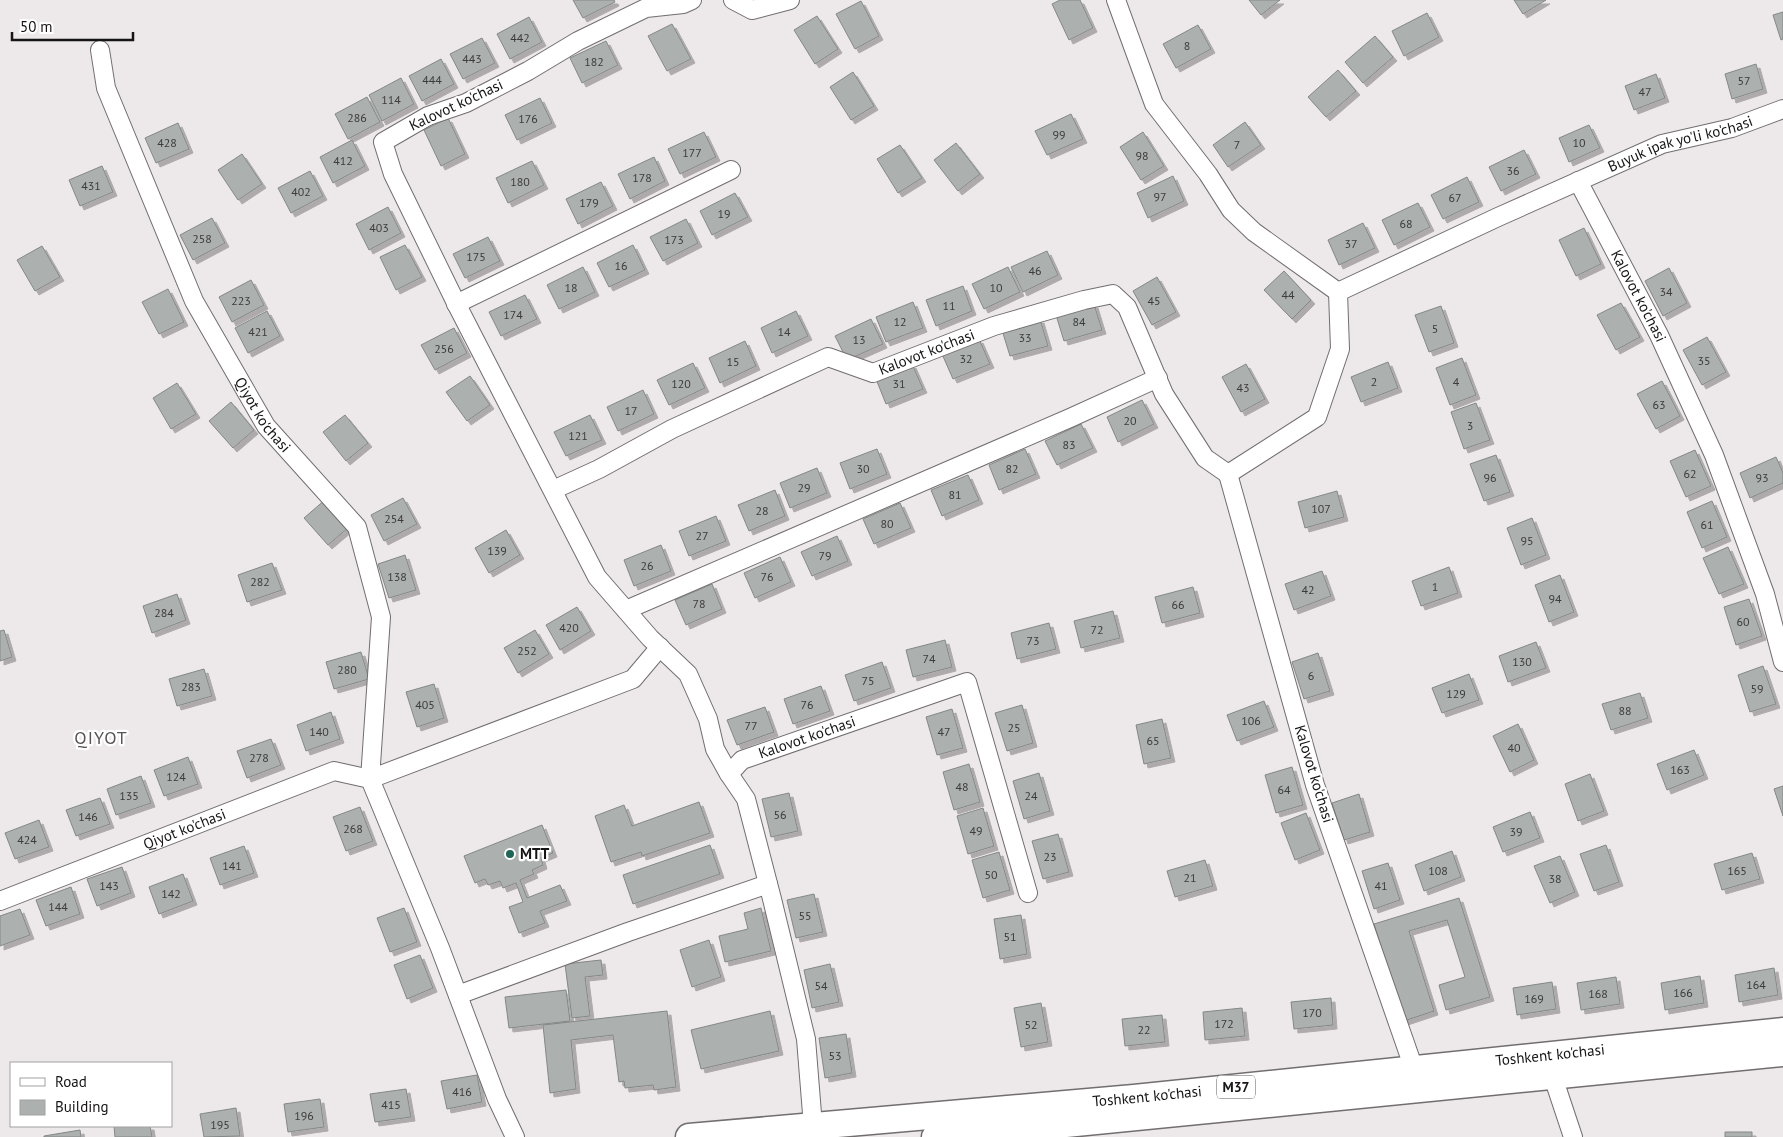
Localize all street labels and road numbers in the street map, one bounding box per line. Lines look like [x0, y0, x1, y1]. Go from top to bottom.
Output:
street label: Kalovot ko'chasi [406, 75, 506, 135]
street label: Buyuk ipak yo'li ko'chasi [1605, 111, 1755, 176]
street label: Kalovot ko'chasi [1607, 246, 1671, 345]
street label: Kalovot ko'chasi [876, 324, 977, 379]
street label: Qiyot ko'chasi [231, 374, 295, 456]
street label: Kalovot ko'chasi [756, 711, 858, 763]
street label: Kalovot ko'chasi [1291, 723, 1338, 825]
street label: Qiyot ko'chasi [140, 804, 228, 853]
street label: Toshkent ko'chasi [1494, 1039, 1606, 1070]
road number: M37 [1217, 1076, 1255, 1098]
street label: Toshkent ko'chasi [1092, 1081, 1203, 1111]

